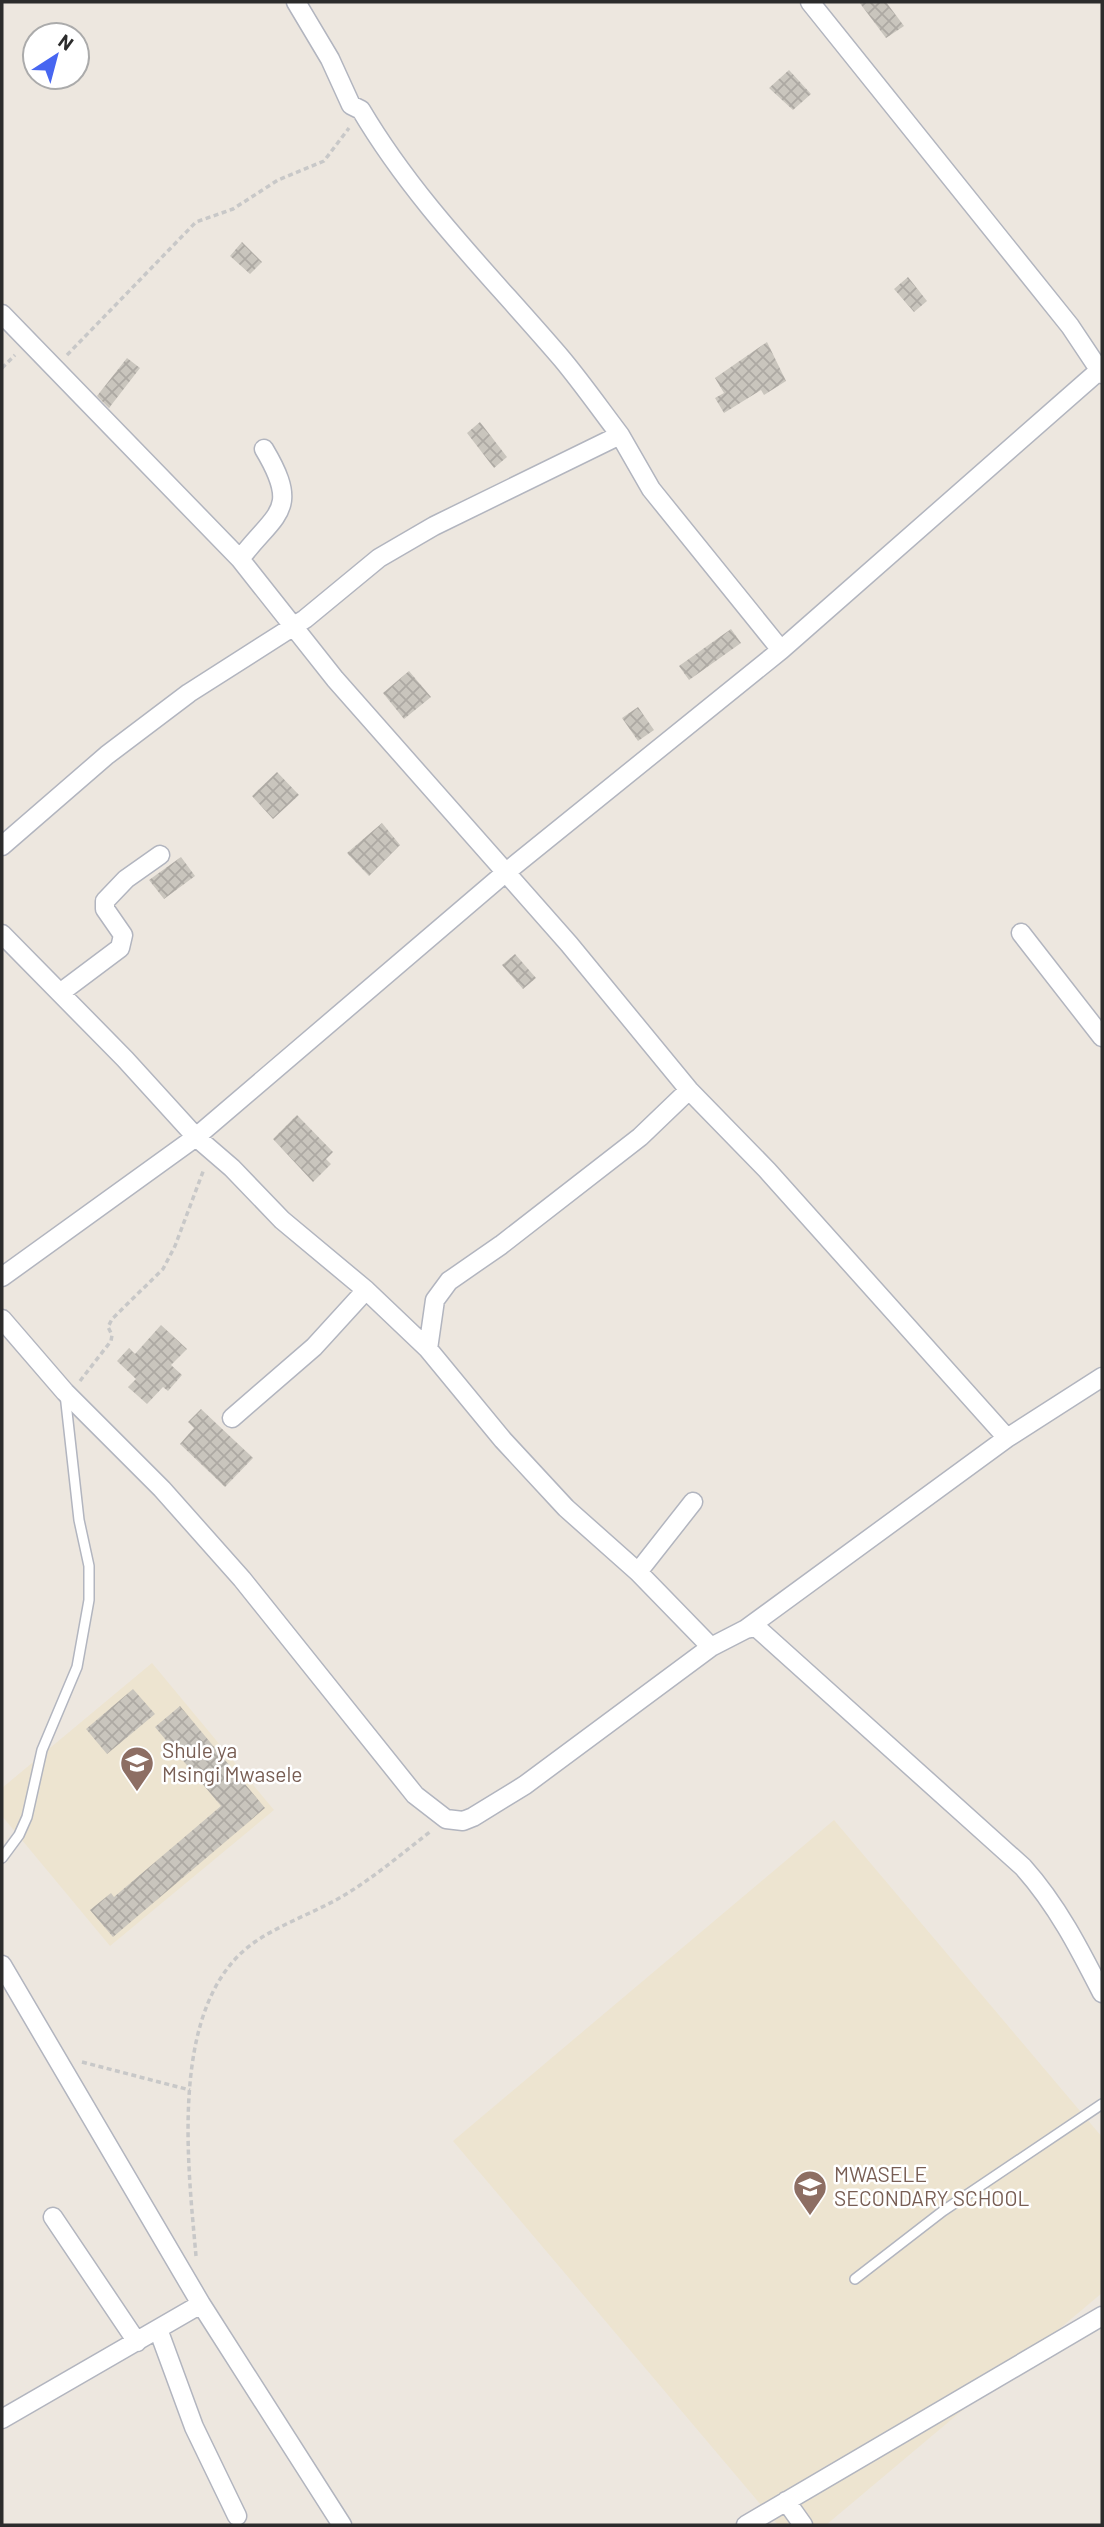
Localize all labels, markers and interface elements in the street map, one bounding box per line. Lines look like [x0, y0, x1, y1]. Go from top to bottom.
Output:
north arrow [21, 21, 91, 91]
text: N [54, 29, 78, 55]
place label: Shule ya Msingi Mwasele [162, 1737, 303, 1786]
school or university icon: Shule ya Msingi Mwasele [118, 1744, 156, 1793]
place label: MWASELE SECONDARY SCHOOL [834, 2161, 1029, 2210]
school or university icon: MWASELE SECONDARY SCHOOL [791, 2168, 829, 2217]

